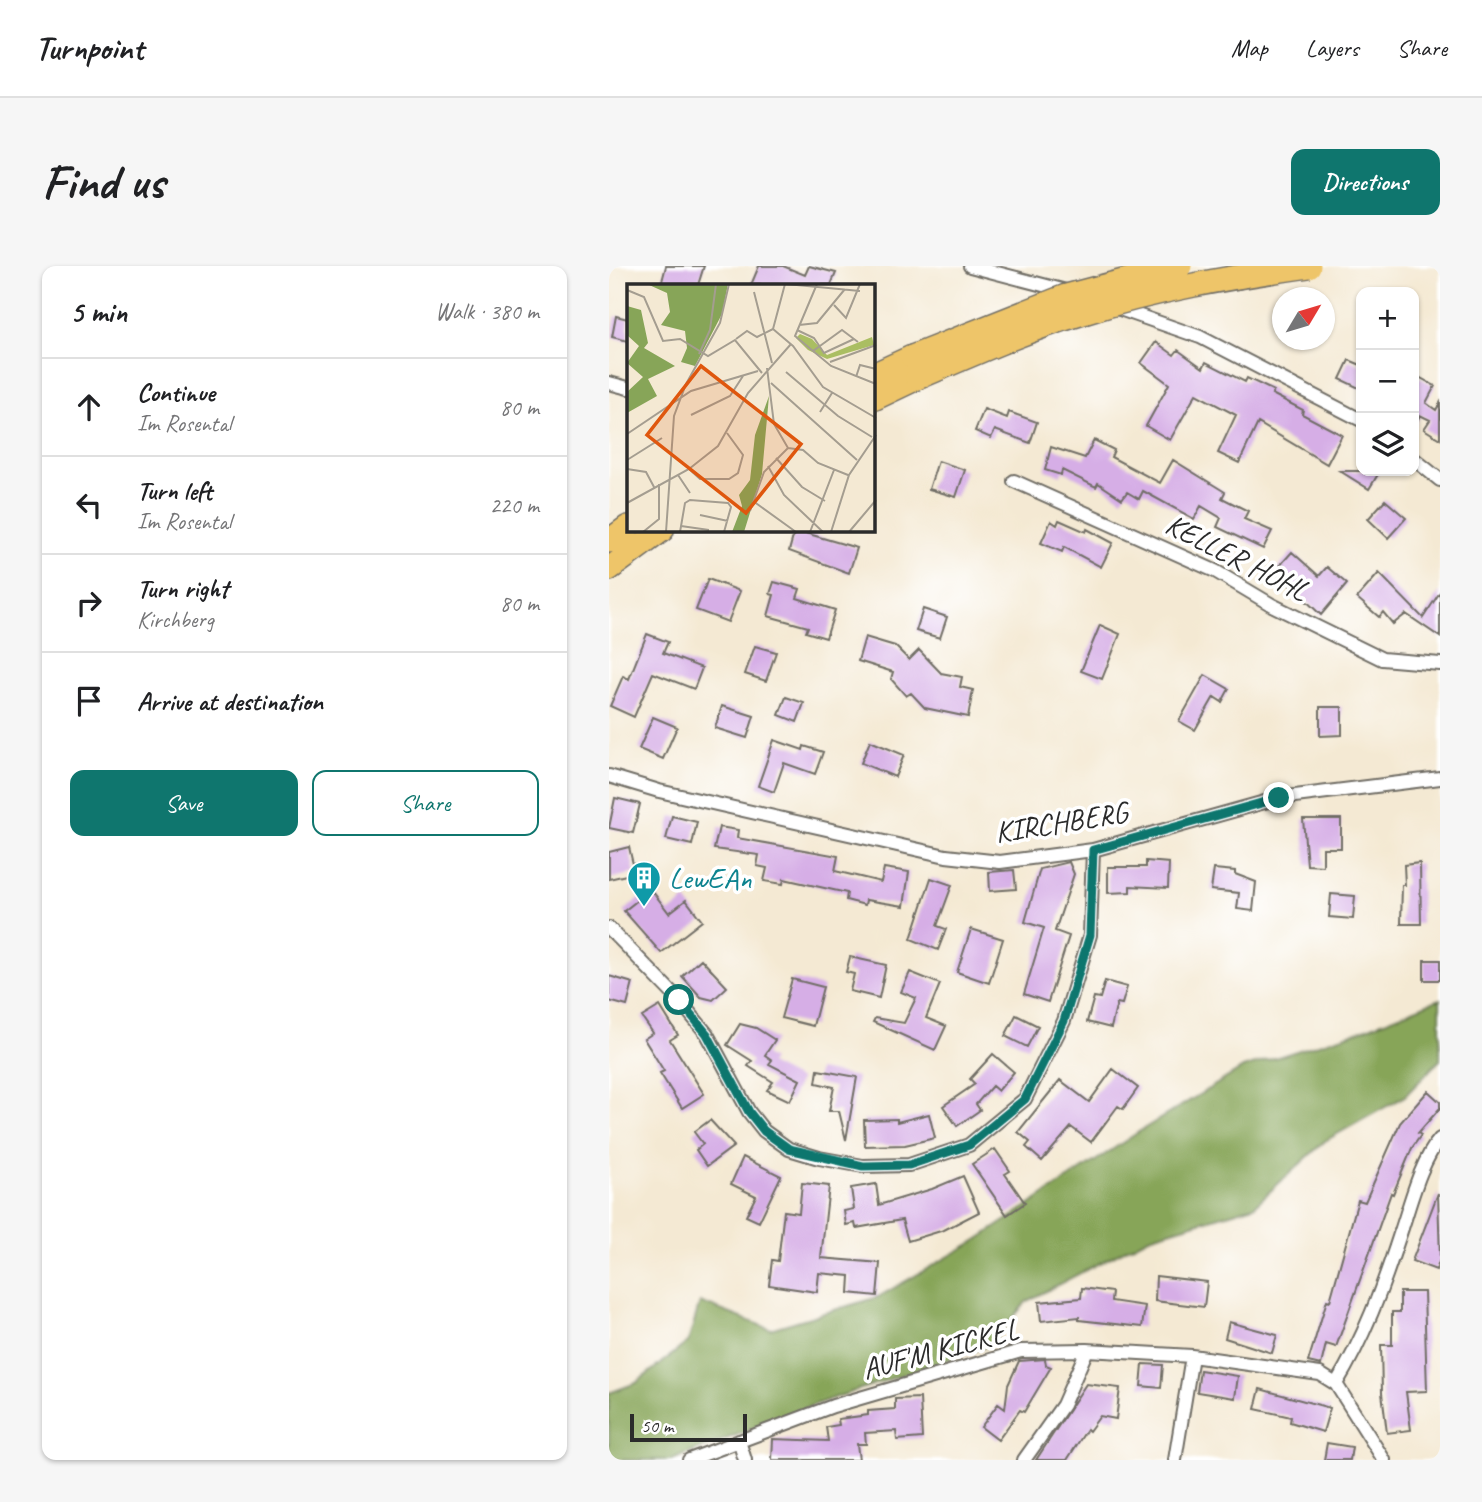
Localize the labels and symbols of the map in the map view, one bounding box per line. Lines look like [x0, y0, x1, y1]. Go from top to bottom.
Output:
inset map [627, 284, 875, 532]
north arrow [1272, 287, 1335, 350]
street label: KELLER HOHL [1159, 505, 1316, 610]
route end [1263, 782, 1294, 813]
street label: KIRCHBERG [992, 792, 1133, 851]
building icon: LewEAn [625, 859, 663, 908]
place label: LewEAn [669, 859, 752, 897]
route start [663, 984, 694, 1015]
street label: AUF'M KICKEL [858, 1310, 1022, 1388]
scale bar [630, 1411, 747, 1443]

